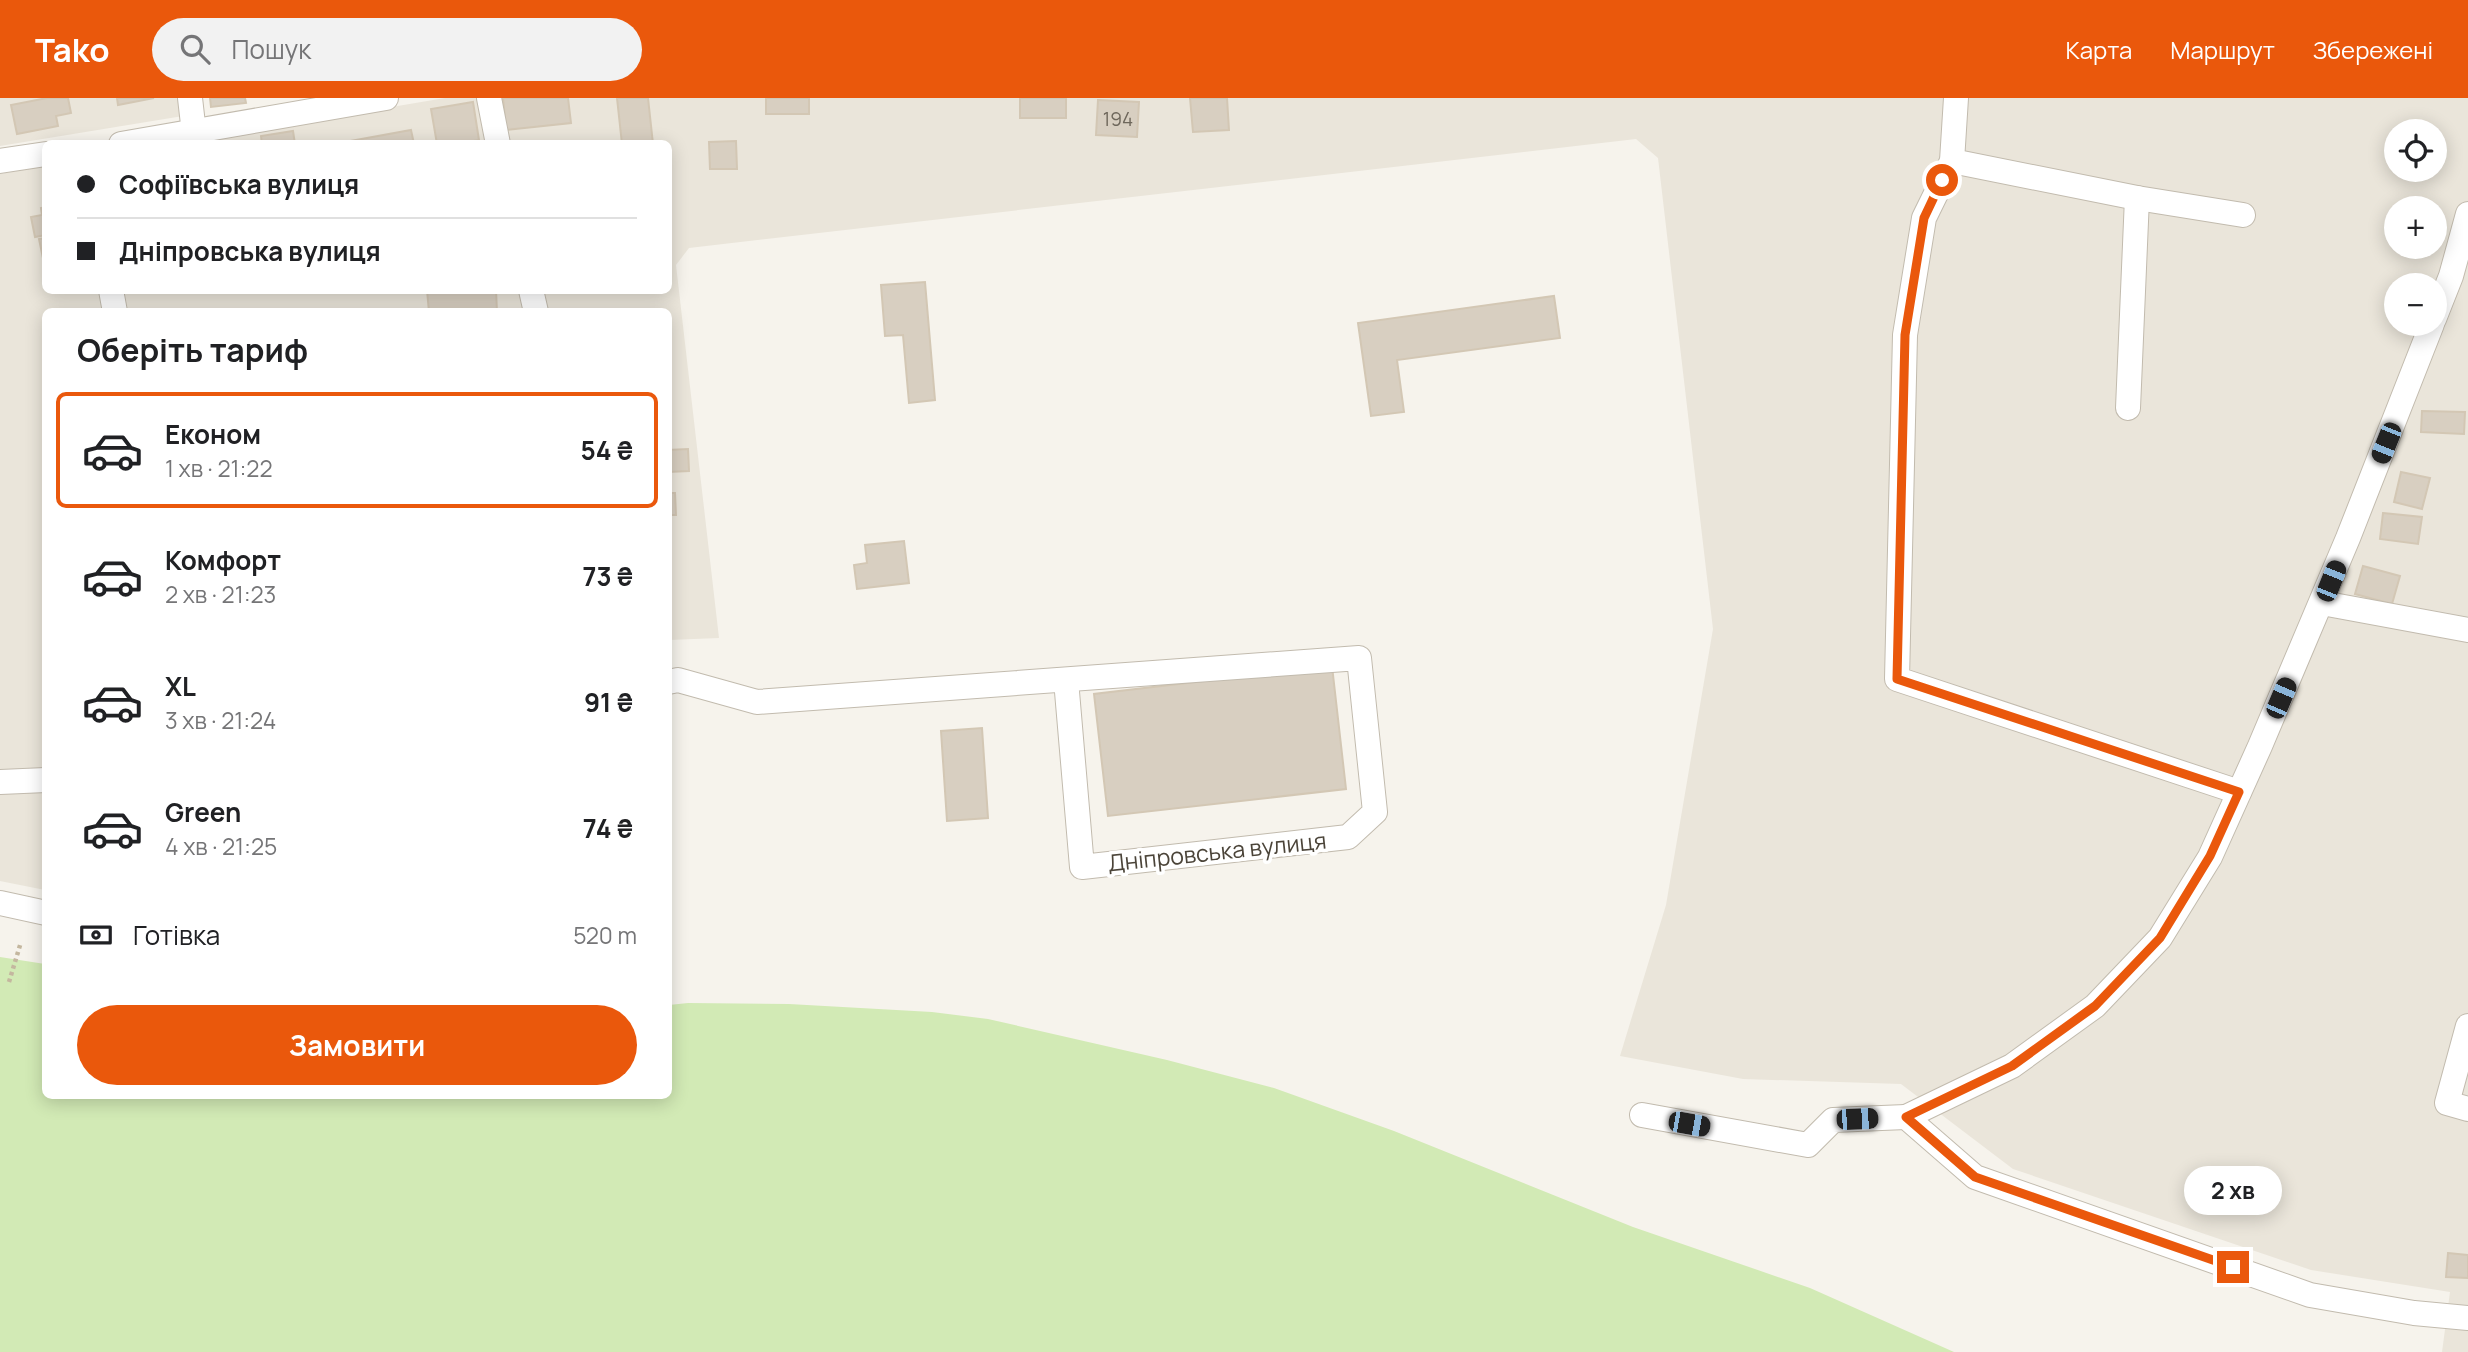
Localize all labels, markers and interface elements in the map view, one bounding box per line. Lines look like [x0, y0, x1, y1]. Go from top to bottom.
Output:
search box [152, 18, 642, 81]
text: Tako [35, 27, 110, 72]
icon: search [176, 30, 214, 68]
text: Пошук [232, 31, 311, 67]
text: Карта [2066, 33, 2132, 66]
text: Маршрут [2170, 33, 2275, 66]
text: Збережені [2313, 33, 2433, 66]
house number: 194 [1103, 106, 1133, 132]
map controls [2384, 119, 2447, 336]
button: locate [2384, 119, 2447, 182]
route start [1926, 164, 1958, 196]
text: Софіївська вулиця [119, 166, 359, 202]
button: + [2384, 196, 2447, 259]
text: Дніпровська вулиця [119, 233, 381, 269]
button: − [2384, 273, 2447, 336]
text: Оберіть тариф [77, 328, 308, 372]
text: Економ [165, 416, 261, 452]
icon: car [81, 419, 144, 482]
car [2369, 420, 2404, 466]
text: 54 ₴ [580, 432, 633, 468]
text: 1 хв · 21:22 [165, 452, 273, 484]
text: Комфорт [165, 542, 281, 578]
icon: car [81, 545, 144, 608]
text: 73 ₴ [583, 558, 633, 594]
car [2314, 558, 2349, 604]
text: 2 хв · 21:23 [165, 578, 276, 610]
text: XL [165, 668, 196, 704]
icon: car [81, 671, 144, 734]
car [2264, 675, 2299, 721]
text: 91 ₴ [584, 684, 633, 720]
text: 3 хв · 21:24 [165, 704, 276, 736]
text: Green [165, 794, 241, 830]
icon: car [81, 797, 144, 860]
text: 74 ₴ [583, 810, 633, 846]
street label: Дніпровська вулиця [1106, 824, 1328, 878]
text: 4 хв · 21:25 [165, 830, 277, 862]
icon: cash [77, 916, 115, 954]
text: Готівка [133, 917, 220, 953]
text: 520 m [573, 919, 637, 951]
button: Замовити [77, 1005, 637, 1085]
car [1836, 1108, 1879, 1130]
car [1667, 1110, 1712, 1138]
callout: 2 хв [2184, 1166, 2282, 1214]
text: 2 хв [2211, 1174, 2255, 1206]
route end [2217, 1251, 2249, 1283]

